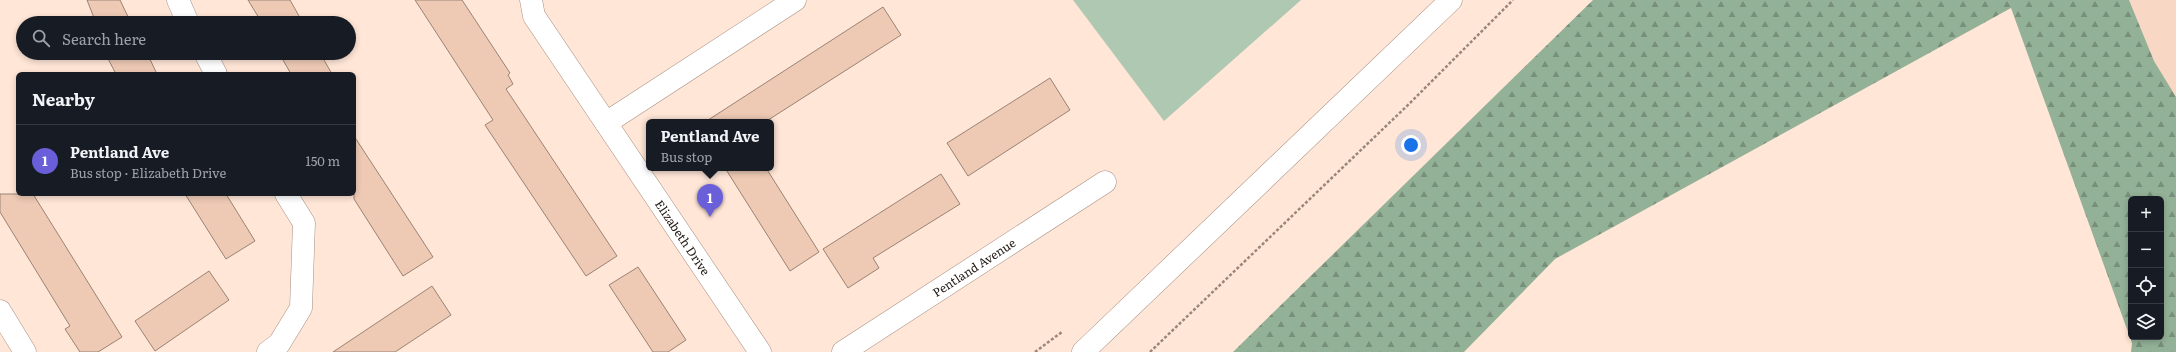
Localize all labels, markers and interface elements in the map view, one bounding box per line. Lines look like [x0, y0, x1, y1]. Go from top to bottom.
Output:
search box [16, 16, 356, 60]
icon: search [30, 27, 52, 49]
text: Search here [62, 27, 146, 50]
text: Nearby [32, 86, 95, 111]
popup [646, 119, 774, 171]
text: Pentland Ave [660, 124, 760, 147]
your location [1401, 135, 1421, 155]
text: Pentland Ave [70, 140, 169, 163]
text: Bus stop [660, 147, 712, 166]
text: 1 [42, 151, 48, 170]
text: 150 m [305, 151, 340, 170]
text: Bus stop · Elizabeth Drive [70, 163, 226, 182]
pin: 1 [697, 184, 723, 217]
street label: Elizabeth Drive [651, 196, 715, 279]
map controls [2128, 196, 2164, 340]
button: + [2128, 196, 2164, 232]
button: − [2128, 232, 2164, 268]
street label: Pentland Avenue [929, 233, 1019, 301]
button: locate [2128, 268, 2164, 304]
button: layers [2128, 304, 2164, 340]

